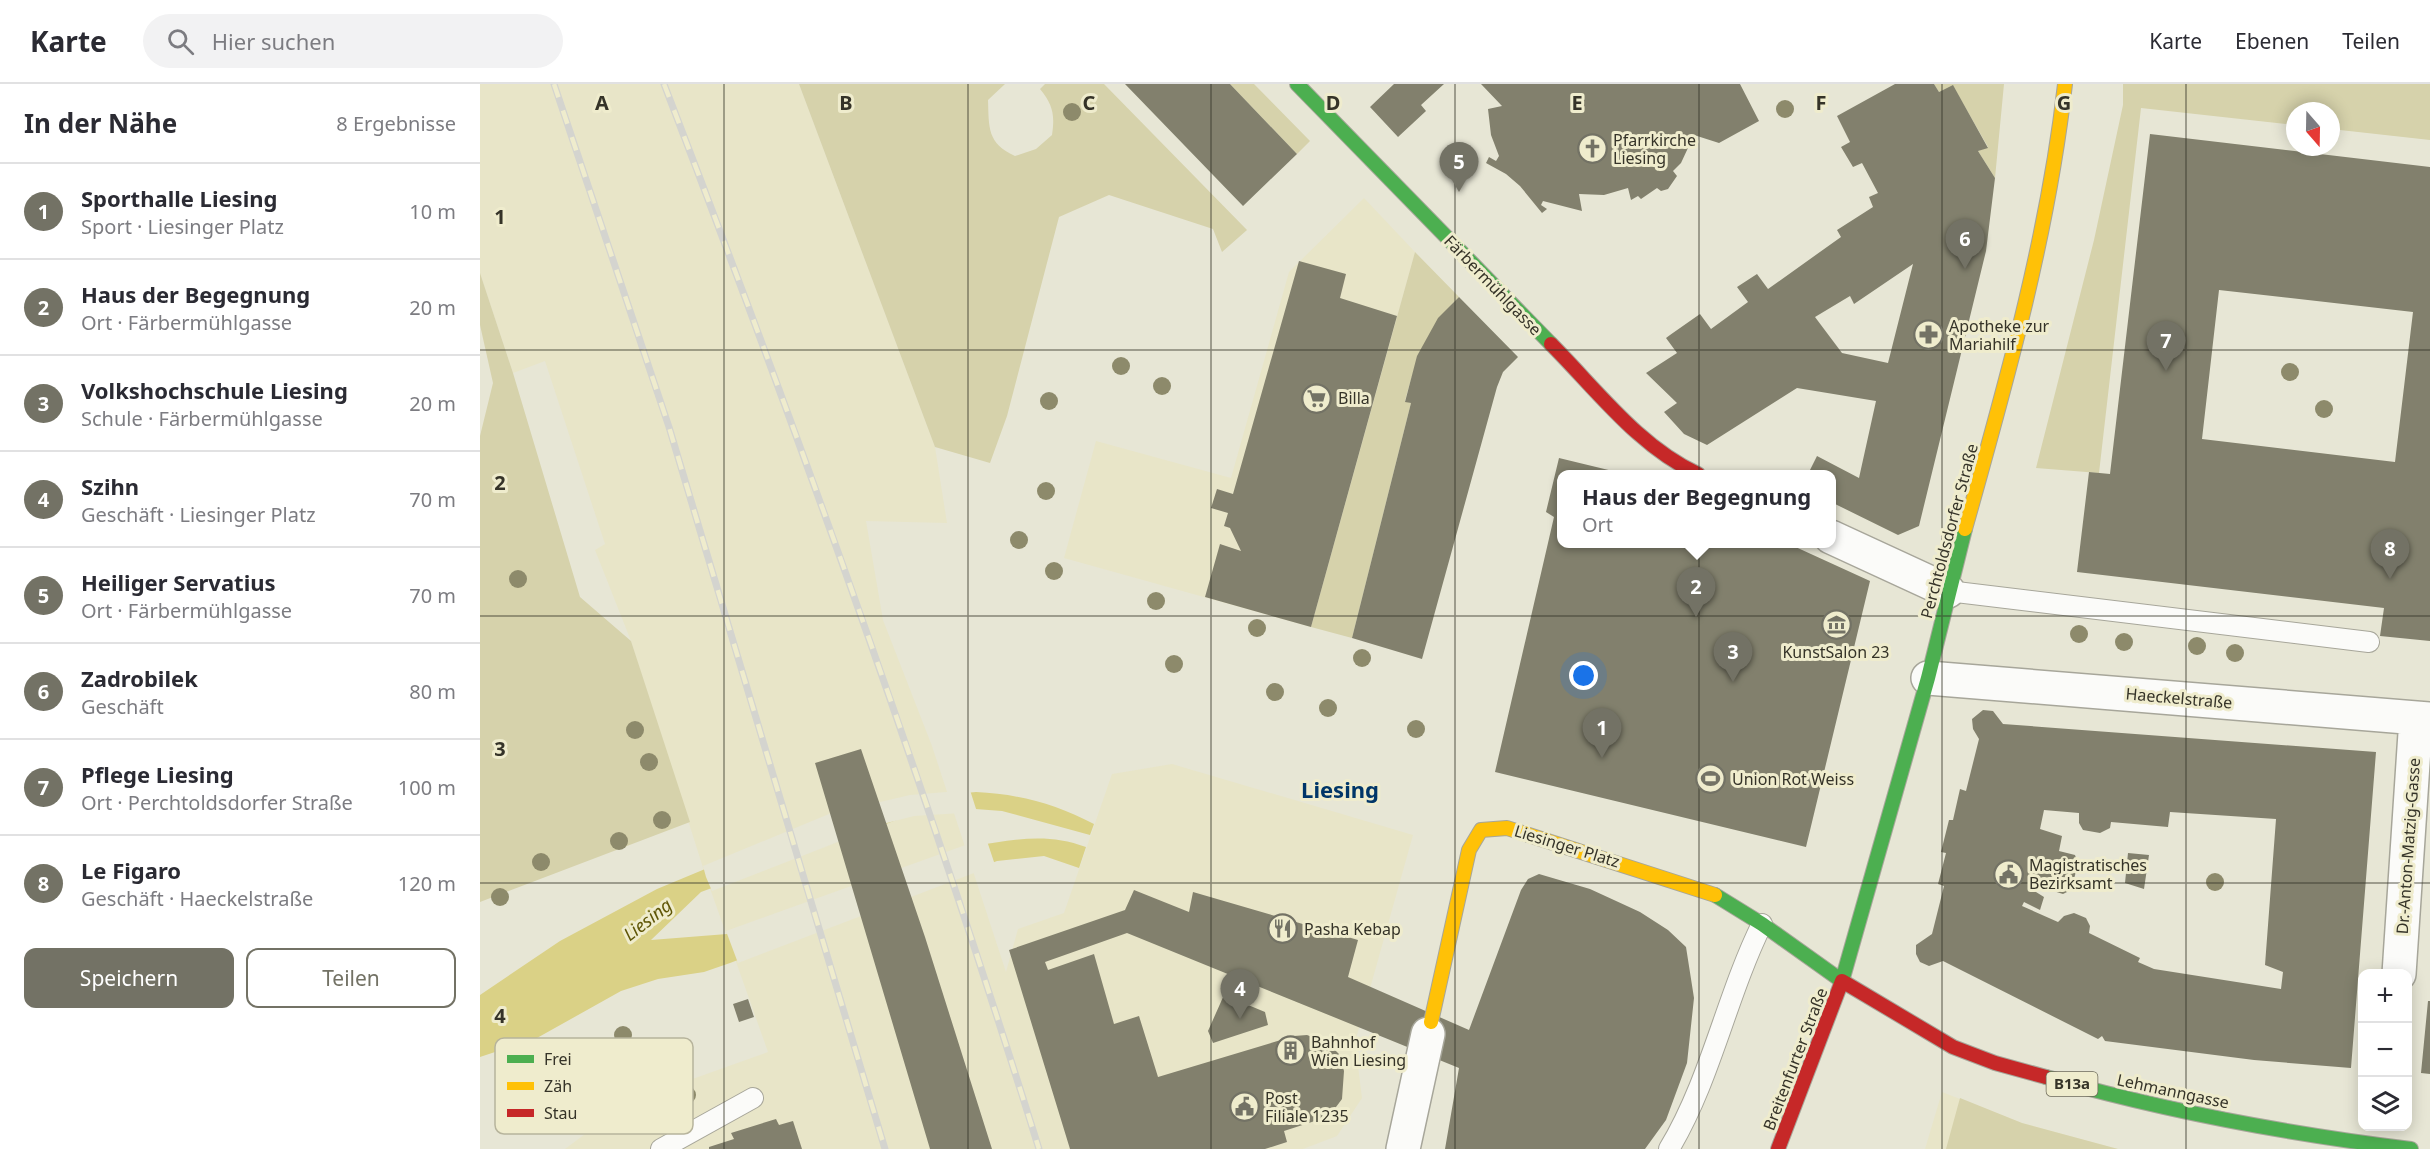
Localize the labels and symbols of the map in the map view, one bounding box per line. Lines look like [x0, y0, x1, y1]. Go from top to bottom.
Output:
text: A [595, 89, 609, 116]
text: B [839, 89, 853, 116]
text: C [1083, 89, 1096, 116]
text: D [1326, 89, 1340, 116]
text: E [1571, 89, 1583, 116]
text: F [1816, 89, 1826, 116]
text: G [2057, 89, 2071, 116]
north arrow [2286, 102, 2340, 156]
place label: Pfarrkirche Liesing [1613, 129, 1696, 169]
church icon: Pfarrkirche Liesing [1576, 133, 1608, 165]
pin: 5 [1440, 142, 1478, 192]
text: 1 [494, 203, 506, 230]
pin: 6 [1946, 220, 1984, 269]
street label: Färbermühlgasse [1439, 230, 1547, 340]
place label: Apotheke zur Mariahilf [1949, 315, 2050, 355]
pharmacy icon: Apotheke zur Mariahilf [1912, 319, 1944, 351]
pin: 7 [2146, 322, 2186, 371]
supermarket icon: Billa [1301, 382, 1333, 414]
place label: Billa [1338, 387, 1370, 409]
street label: Perchtoldsdorfer Straße [1915, 441, 1983, 621]
text: 2 [494, 469, 506, 496]
pin: 8 [2370, 530, 2410, 579]
pin: 2 [1676, 568, 1716, 617]
museum icon: KunstSalon 23 [1820, 608, 1852, 640]
pin: 3 [1714, 632, 1752, 682]
place label: KunstSalon 23 [1782, 641, 1890, 663]
your location [1569, 661, 1598, 690]
street label: Haeckelstraße [2125, 682, 2233, 714]
pin: 1 [1582, 708, 1622, 758]
text: 3 [494, 735, 506, 762]
street label: Dr.-Anton-Matzig-Gasse [2391, 757, 2425, 935]
sports icon: Union Rot Weiss [1695, 763, 1727, 795]
place label: Union Rot Weiss [1732, 768, 1854, 790]
district label: Liesing [1301, 774, 1379, 804]
street label: Liesinger Platz [1512, 820, 1622, 872]
place label: Magistratisches Bezirksamt [2029, 854, 2147, 894]
public building icon: Magistratisches Bezirksamt [1992, 858, 2024, 890]
water label: Liesing [618, 893, 677, 946]
restaurant icon: Pasha Kebap [1267, 913, 1299, 945]
place label: Pasha Kebap [1304, 918, 1401, 940]
pin: 4 [1220, 970, 1260, 1019]
street label: Breitenfurter Straße [1758, 985, 1832, 1133]
text: 4 [494, 1002, 506, 1029]
place label: Bahnhof Wien Liesing [1311, 1031, 1406, 1071]
building icon: Bahnhof Wien Liesing [1274, 1035, 1306, 1067]
legend [495, 1038, 693, 1134]
text: Frei [544, 1048, 572, 1070]
street label: Lehmanngasse [2115, 1068, 2231, 1114]
road number: B13a [2046, 1072, 2098, 1096]
text: Zäh [544, 1075, 572, 1097]
place label: Post Filiale 1235 [1265, 1087, 1349, 1127]
public building icon: Post Filiale 1235 [1228, 1091, 1260, 1123]
text: Stau [544, 1102, 577, 1124]

